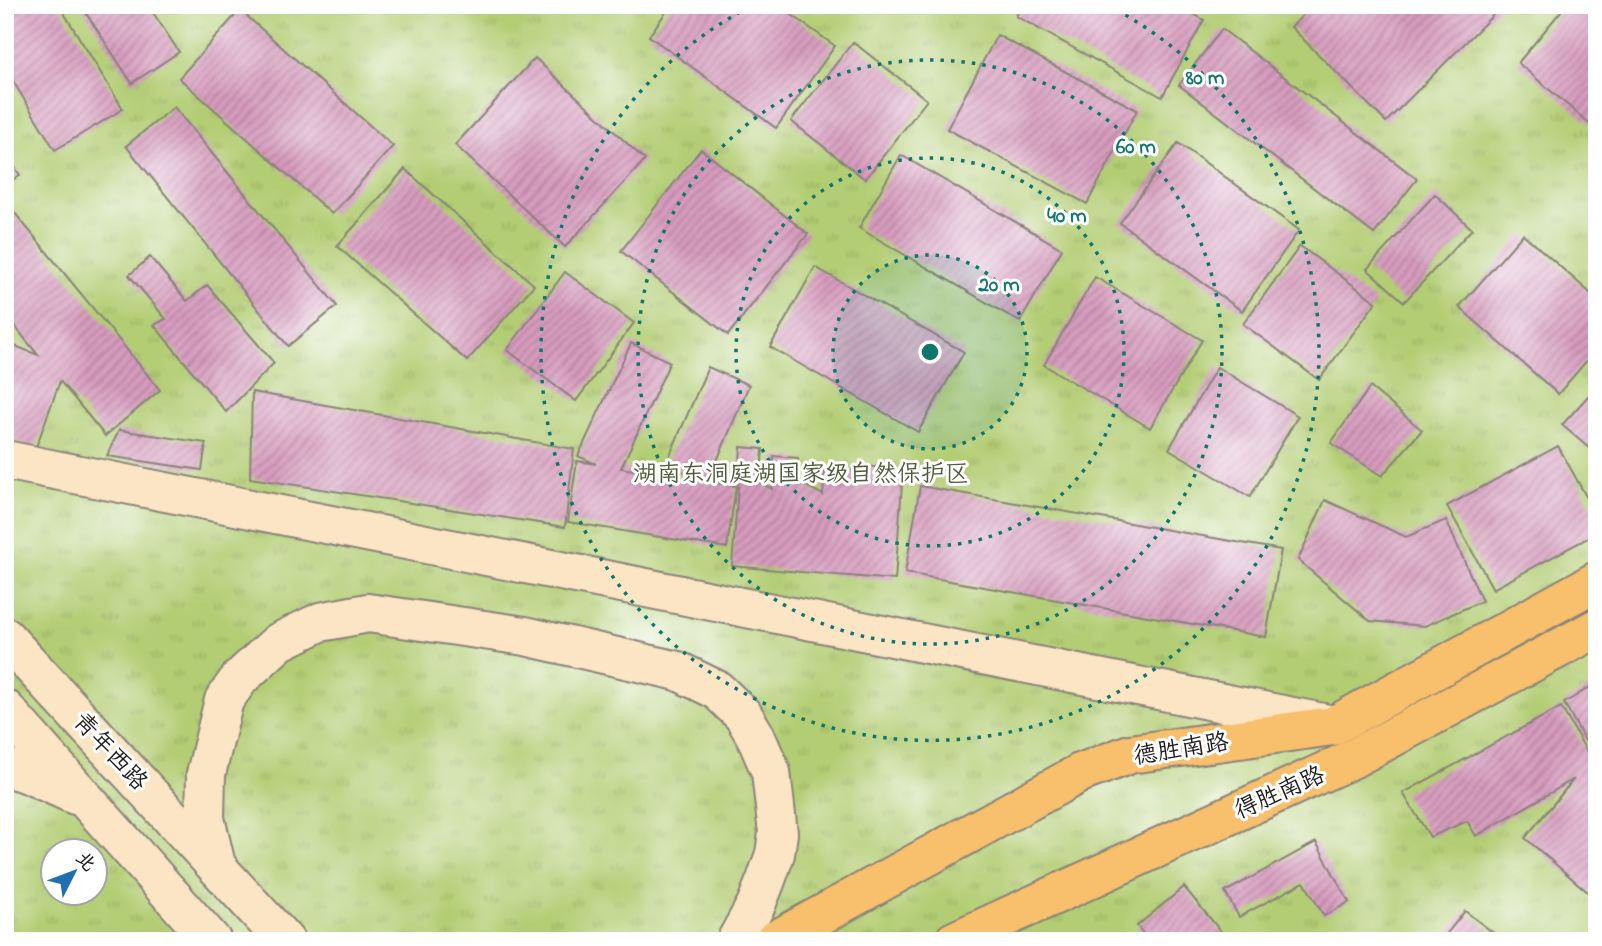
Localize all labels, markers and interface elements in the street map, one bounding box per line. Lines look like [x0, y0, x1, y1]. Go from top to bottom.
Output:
text: 80 m [1185, 64, 1224, 94]
text: 60 m [1116, 133, 1156, 163]
text: 40 m [1047, 202, 1087, 232]
text: 20 m [977, 271, 1020, 301]
centre of rings [918, 340, 942, 364]
park label: 湖南东洞庭湖国家级自然保护区 [633, 458, 969, 493]
street label: 青年西路 [64, 706, 155, 800]
street label: 德胜南路 [1131, 726, 1232, 775]
street label: 得胜南路 [1229, 759, 1331, 830]
north arrow [38, 838, 108, 908]
text: 北 [68, 846, 101, 878]

